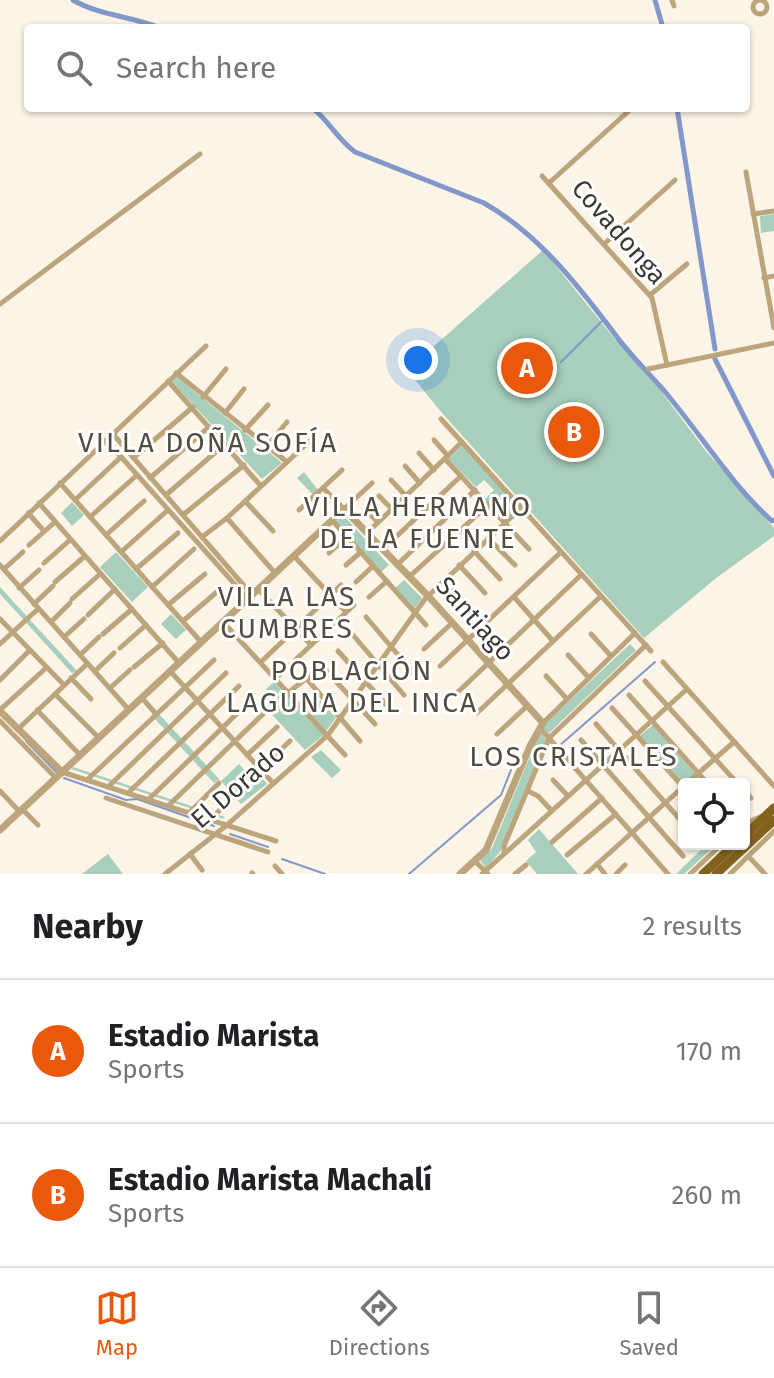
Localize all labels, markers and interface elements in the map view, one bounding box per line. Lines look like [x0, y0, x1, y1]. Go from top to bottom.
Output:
search box [24, 24, 750, 112]
icon: search [52, 46, 96, 90]
text: Search here [116, 50, 276, 86]
street label: Covadonga [565, 173, 673, 291]
pin: A [501, 338, 553, 398]
your location [398, 340, 438, 380]
pin: B [548, 402, 600, 462]
district label: VILLA DOÑA SOFÍA [78, 426, 338, 459]
district label: VILLA HERMANO DE LA FUENTE [304, 490, 532, 555]
street label: Santiago [429, 571, 521, 667]
district label: VILLA LAS CUMBRES [218, 580, 356, 645]
district label: POBLACIÓN LAGUNA DEL INCA [226, 654, 478, 719]
street label: El Dorado [185, 737, 291, 835]
district label: LOS CRISTALES [469, 740, 679, 773]
map controls [678, 778, 750, 850]
button: locate [678, 778, 750, 850]
text: Nearby [32, 906, 143, 947]
text: 2 results [642, 911, 742, 942]
text: Estadio Marista [108, 1018, 320, 1054]
text: A [50, 1036, 66, 1067]
text: 170 m [676, 1036, 742, 1067]
text: Sports [108, 1054, 184, 1085]
text: Estadio Marista Machalí [108, 1162, 432, 1198]
text: B [50, 1180, 66, 1211]
text: 260 m [672, 1180, 742, 1211]
text: Sports [108, 1198, 184, 1229]
tab: Map [95, 1286, 139, 1361]
tab: Directions [329, 1286, 430, 1361]
tab: Saved [620, 1286, 679, 1361]

